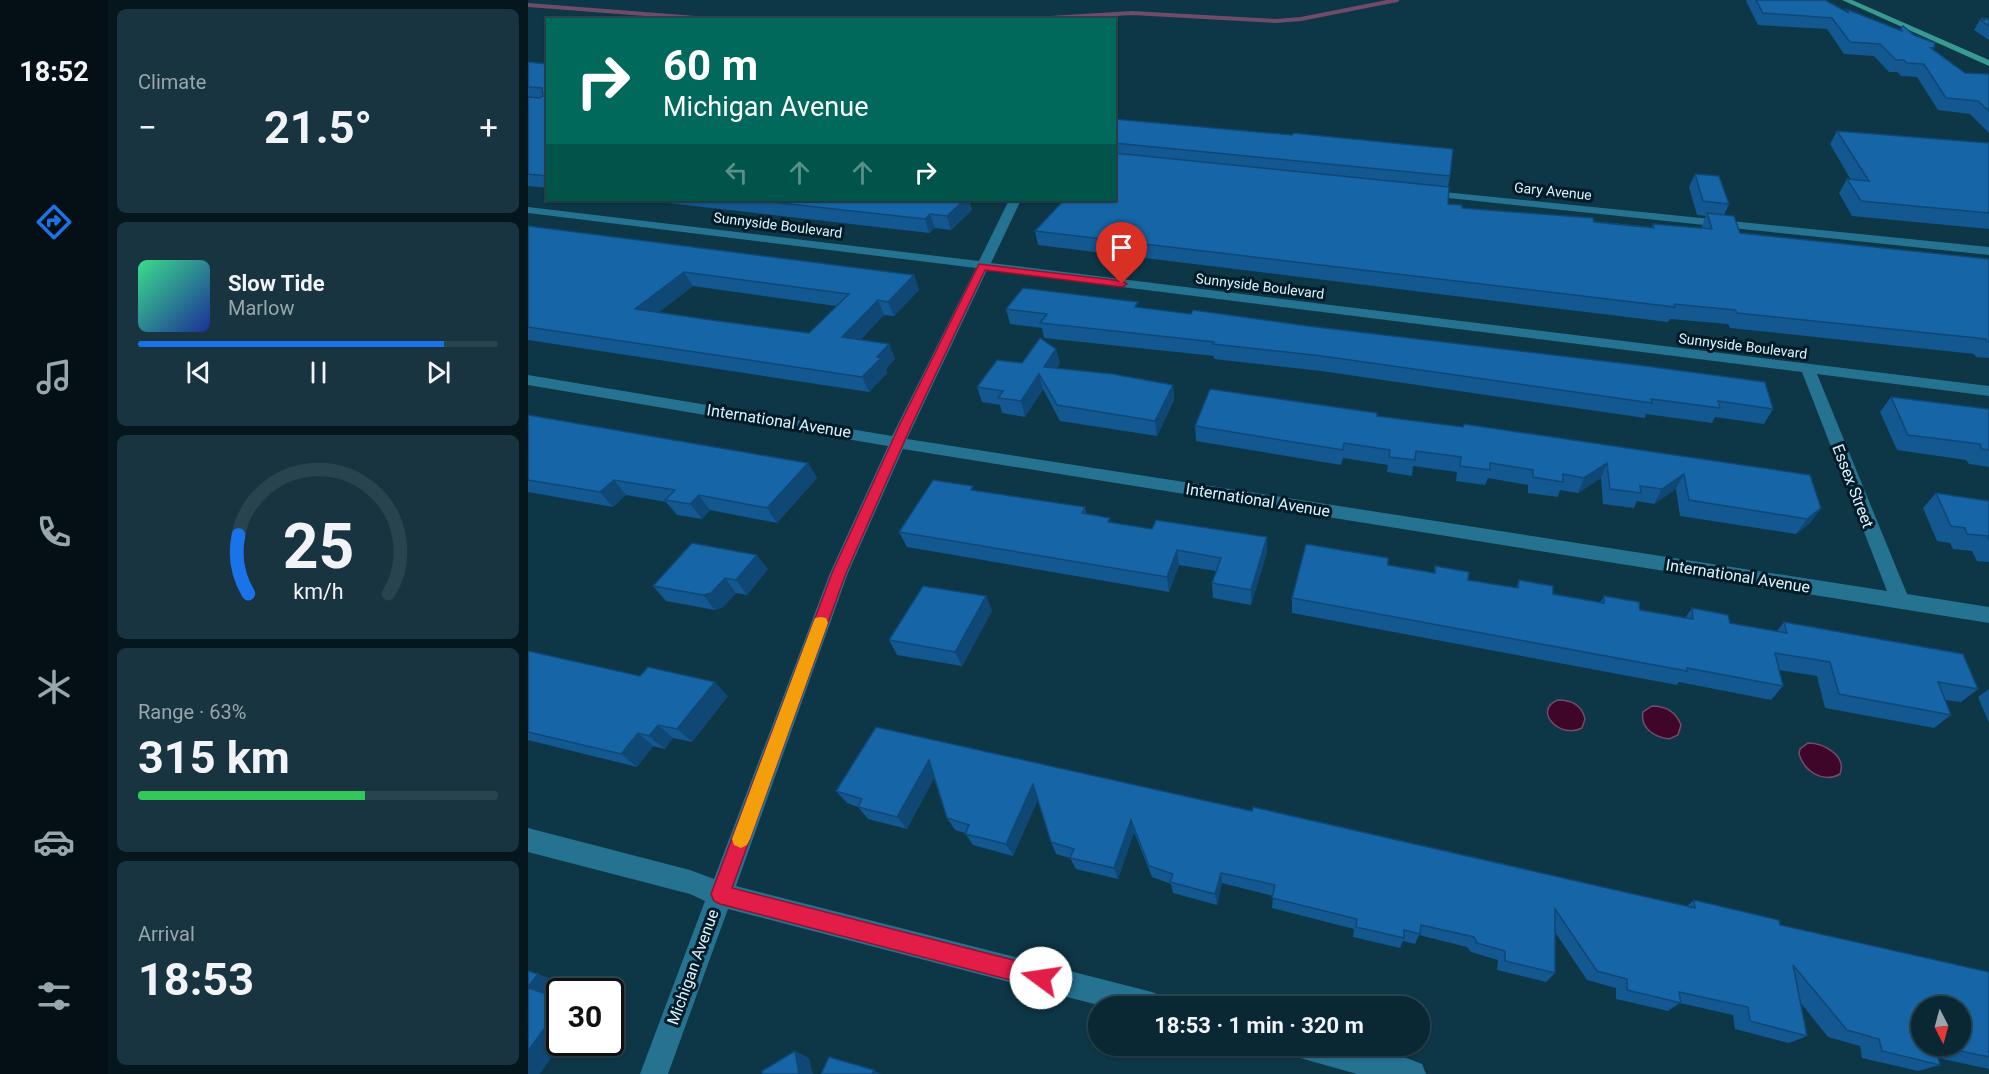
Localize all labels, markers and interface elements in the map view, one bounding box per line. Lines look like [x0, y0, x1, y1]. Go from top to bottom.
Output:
text: 60 m [663, 41, 758, 90]
icon: right [564, 42, 642, 120]
text: 18:52 [19, 56, 89, 88]
text: Climate [138, 70, 206, 94]
text: Michigan Avenue [663, 91, 868, 123]
text: 21.5° [264, 101, 372, 154]
text: − [138, 108, 157, 147]
text: + [479, 108, 498, 147]
icon: left [720, 156, 753, 189]
icon: ahead [783, 156, 816, 189]
icon: ahead [846, 156, 879, 189]
icon: right [909, 156, 942, 189]
street label: Gary Avenue [1513, 179, 1593, 203]
icon: directions [33, 201, 75, 243]
street label: Sunnyside Boulevard [713, 209, 843, 241]
pin [1096, 222, 1147, 284]
icon: arrive [1105, 231, 1138, 264]
street label: Sunnyside Boulevard [1195, 270, 1325, 302]
text: Slow Tide [228, 271, 325, 296]
text: Marlow [228, 296, 294, 320]
street label: Sunnyside Boulevard [1678, 330, 1808, 362]
icon: music [33, 356, 75, 398]
icon: previous [182, 356, 215, 389]
icon: pause [302, 356, 335, 389]
icon: next [422, 356, 455, 389]
street label: International Avenue [705, 400, 853, 442]
street label: Essex Street [1828, 441, 1878, 531]
street label: International Avenue [1184, 479, 1332, 521]
text: 25 [282, 510, 354, 583]
icon: phone [33, 511, 75, 553]
street label: International Avenue [1664, 555, 1812, 597]
text: km/h [293, 579, 343, 604]
icon: climate [33, 666, 75, 708]
text: Range · 63% [138, 700, 246, 724]
text: 315 km [138, 731, 290, 784]
icon: car [33, 821, 75, 863]
street label: Michigan Avenue [663, 907, 723, 1027]
text: Arrival [138, 922, 195, 946]
position arrow [1009, 946, 1073, 1010]
text: 18:53 [138, 953, 254, 1006]
icon: filters [33, 975, 75, 1017]
speed limit sign: 30 [546, 978, 624, 1056]
north arrow [1911, 996, 1971, 1056]
map controls [1911, 996, 1971, 1056]
text: 18:53 · 1 min · 320 m [1154, 1013, 1364, 1038]

